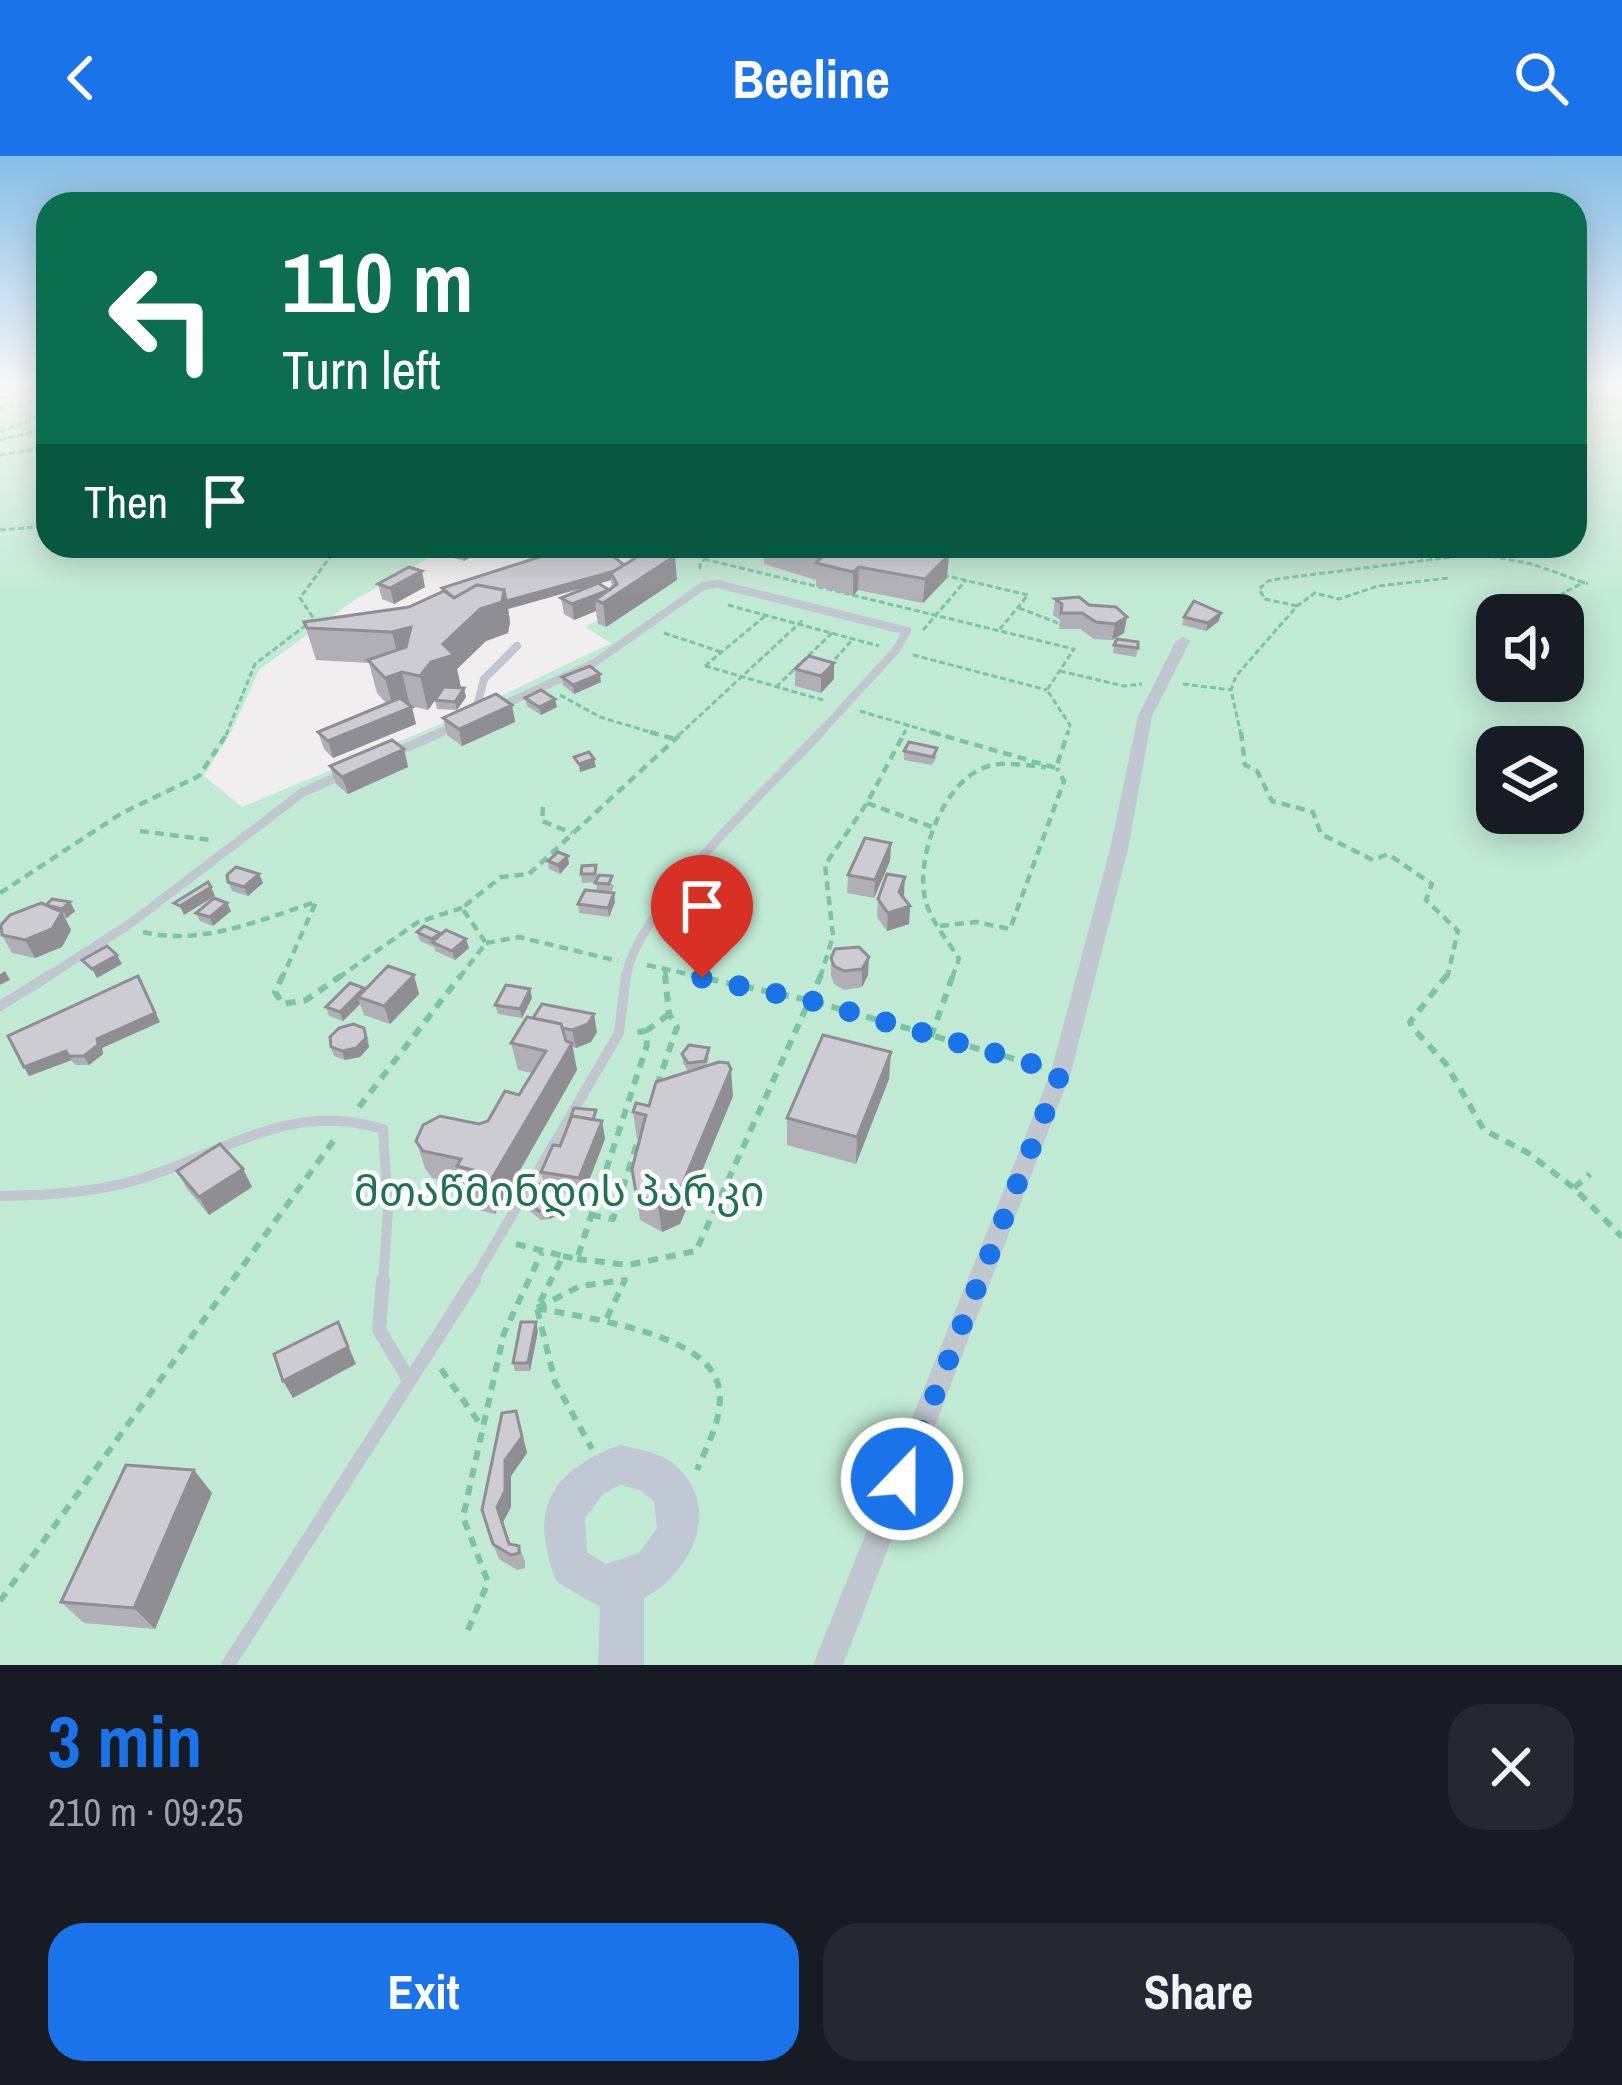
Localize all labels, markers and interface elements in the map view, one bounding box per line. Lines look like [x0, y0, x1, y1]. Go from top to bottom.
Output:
text: Beeline [732, 42, 890, 115]
icon: back [48, 45, 114, 111]
icon: search [1508, 45, 1574, 111]
text: 110 m [282, 225, 474, 338]
icon: left [84, 240, 240, 396]
text: Turn left [282, 333, 441, 406]
icon: arrive [192, 468, 258, 534]
text: Then [84, 471, 168, 532]
map controls [1476, 594, 1584, 834]
button: sound [1476, 594, 1584, 702]
button: layers [1476, 726, 1584, 834]
pin [651, 855, 753, 978]
icon: arrive [669, 873, 735, 939]
park label: მთაწმინდის პარკი [354, 1163, 764, 1219]
position arrow [839, 1416, 965, 1542]
text: 3 min [48, 1692, 202, 1789]
button: close [1448, 1704, 1574, 1830]
text: 210 m · 09:25 [48, 1786, 244, 1838]
button: Exit [48, 1923, 799, 2061]
button: Share [823, 1923, 1574, 2061]

